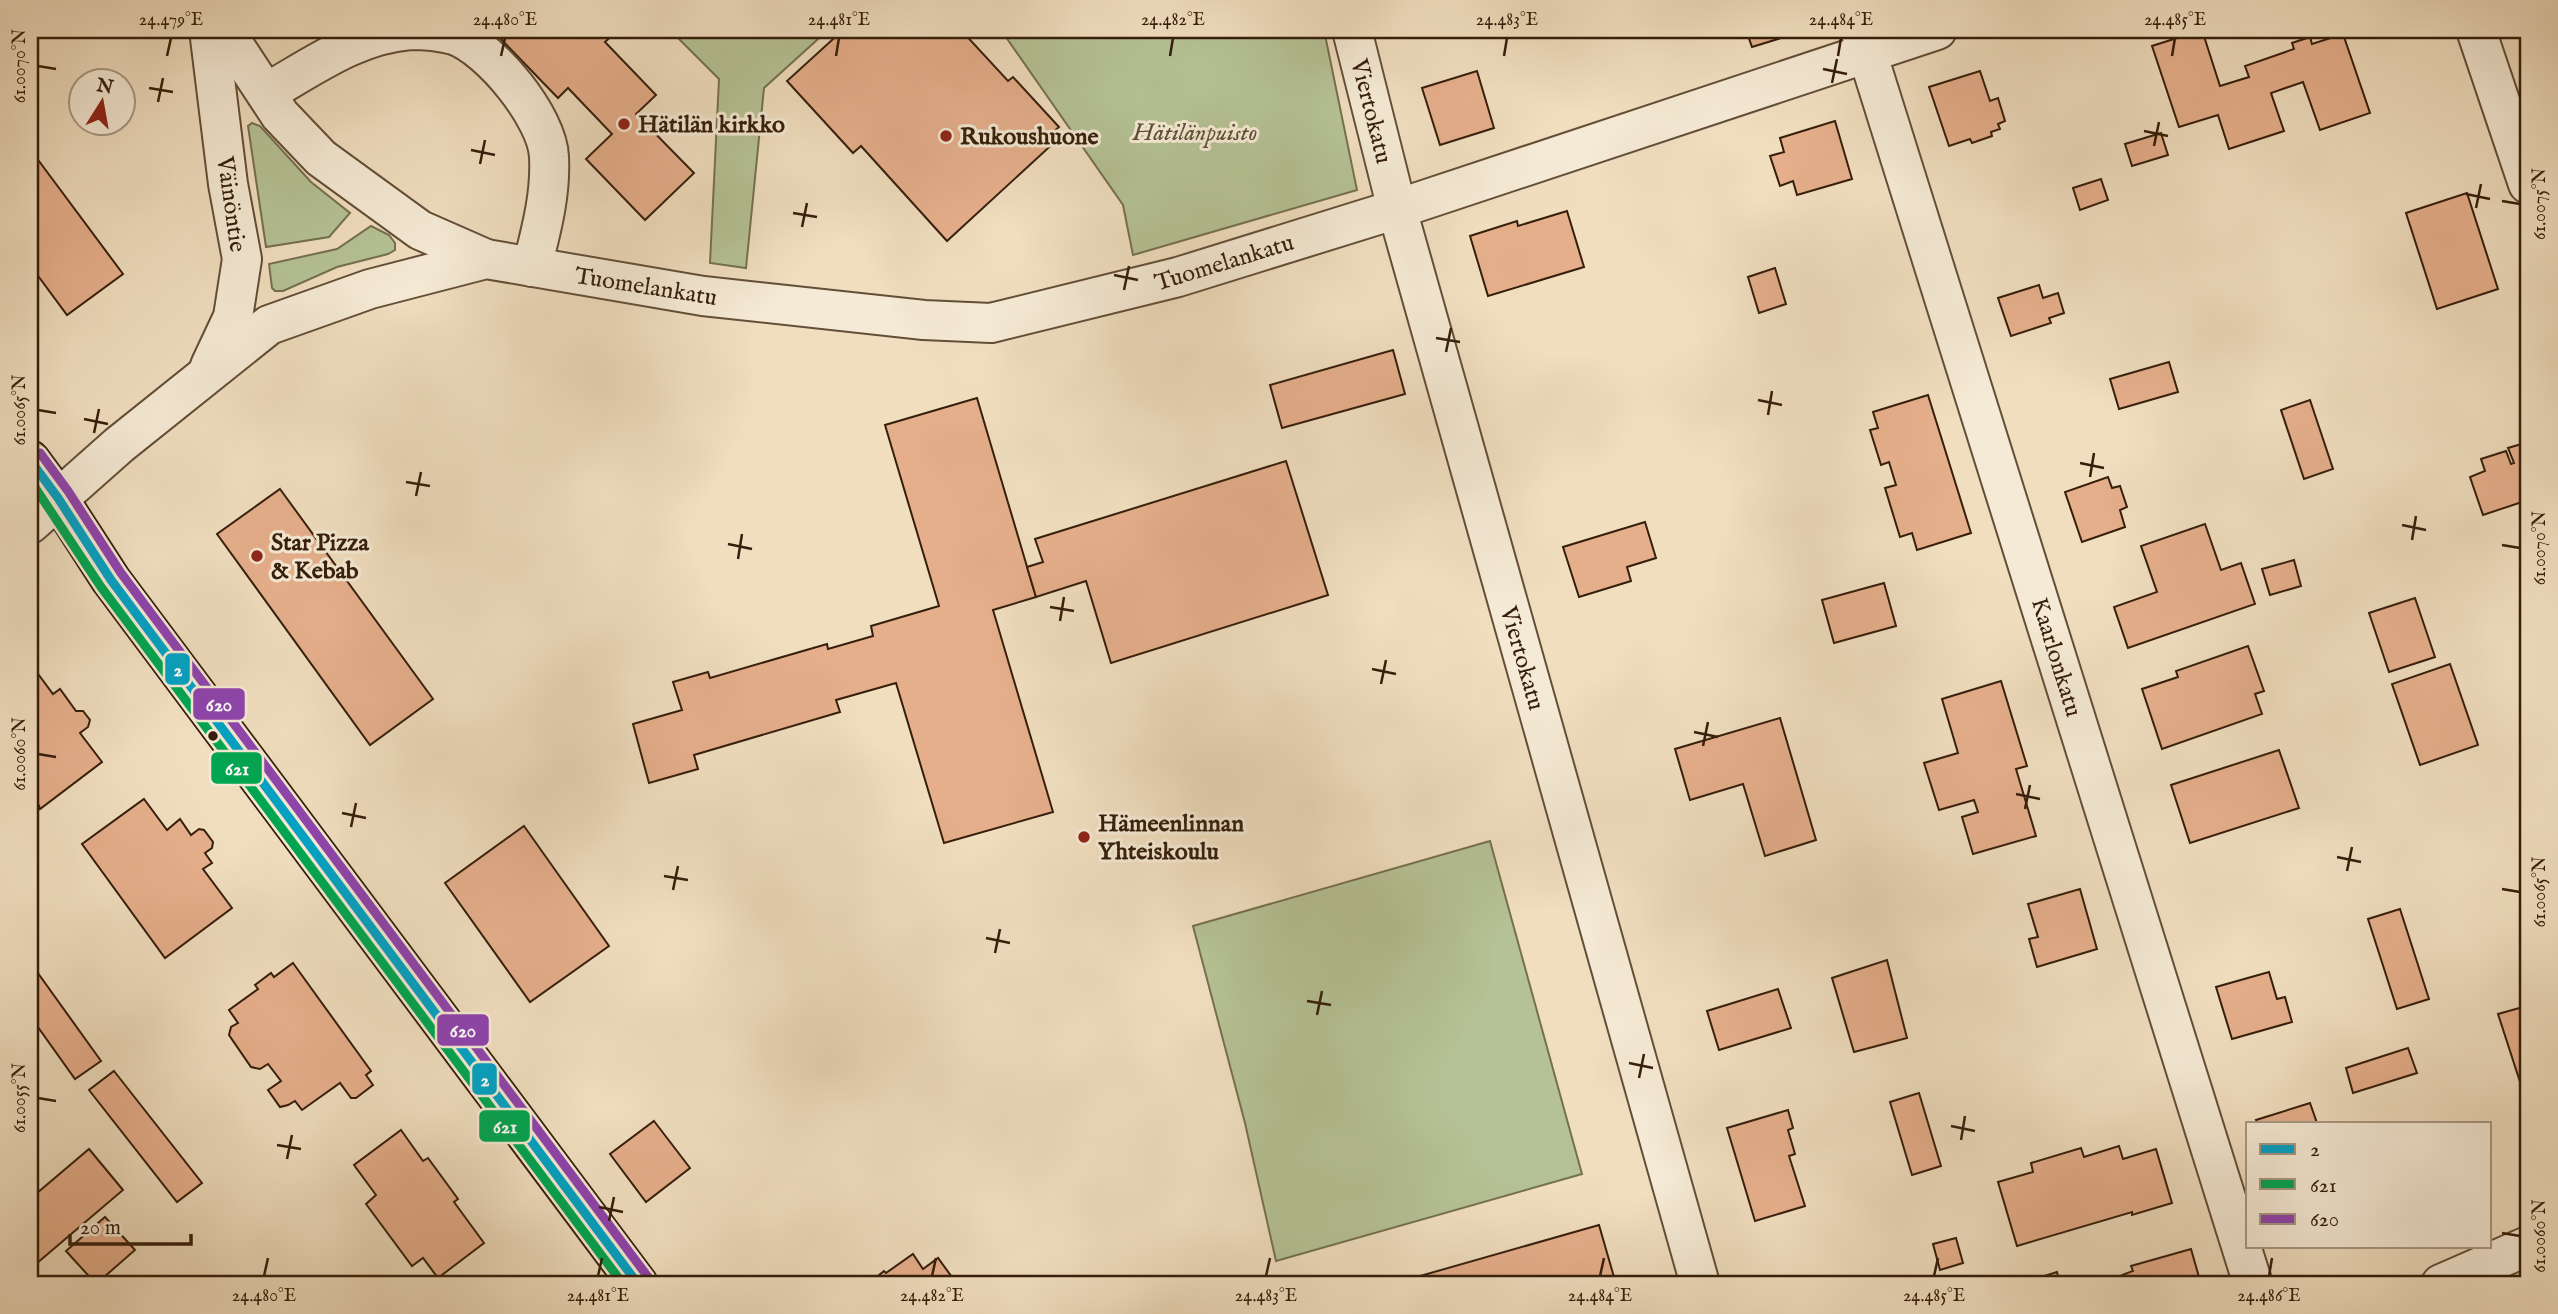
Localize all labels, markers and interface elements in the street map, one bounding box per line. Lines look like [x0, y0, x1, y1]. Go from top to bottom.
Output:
text: 24.479°E [139, 9, 203, 32]
text: 24.480°E [473, 9, 537, 32]
text: 24.481°E [808, 9, 870, 32]
text: 24.482°E [1141, 9, 1205, 32]
text: 24.483°E [1476, 9, 1538, 32]
text: 24.484°E [1809, 9, 1873, 32]
text: 24.485°E [2144, 9, 2206, 32]
text: 61.0070°N [9, 28, 32, 103]
street label: Viertokatu [1342, 55, 1398, 167]
north arrow [66, 66, 136, 136]
text: N [94, 74, 116, 101]
place label: Hätilän kirkko [638, 110, 785, 141]
marker: Hätilän kirkko [616, 116, 632, 132]
park label: Hätilänpuisto [1132, 118, 1257, 149]
place label: Rukoushuone [960, 122, 1099, 153]
marker: Rukoushuone [938, 128, 954, 144]
street label: Väinöntie [208, 153, 253, 254]
text: 61.0075°N [2529, 168, 2552, 240]
street label: Tuomelankatu [1151, 228, 1298, 299]
street label: Tuomelankatu [572, 261, 719, 314]
text: 61.0065°N [9, 374, 32, 446]
text: 61.0070°N [2529, 510, 2552, 585]
place label: Star Pizza & Kebab [271, 528, 369, 587]
marker: Star Pizza & Kebab [249, 548, 265, 564]
street label: Kaarlonkatu [2023, 594, 2088, 721]
street label: Viertokatu [1492, 602, 1551, 714]
line badge: 2 [164, 652, 191, 686]
text: 2 [174, 659, 183, 683]
line badge: 620 [192, 687, 246, 721]
text: 620 [206, 694, 232, 718]
text: 61.0060°N [9, 717, 32, 791]
unlabelled marker [206, 729, 220, 743]
line badge: 621 [210, 751, 263, 785]
text: 621 [225, 758, 249, 782]
place label: Hämeenlinnan Yhteiskoulu [1098, 809, 1244, 868]
marker: Hämeenlinnan Yhteiskoulu [1076, 829, 1092, 845]
text: 61.0065°N [2529, 856, 2552, 928]
line badge: 620 [436, 1013, 490, 1047]
text: 620 [450, 1020, 476, 1044]
line badge: 2 [471, 1062, 498, 1096]
text: 61.0055°N [9, 1063, 32, 1133]
text: 2 [481, 1069, 490, 1093]
line badge: 621 [478, 1109, 531, 1143]
text: 621 [493, 1116, 517, 1140]
legend [2246, 1122, 2492, 1248]
text: 2 [2310, 1137, 2320, 1164]
text: 621 [2310, 1173, 2337, 1200]
text: 61.0060°N [2529, 1199, 2552, 1273]
scale bar [70, 1202, 191, 1246]
text: 620 [2310, 1207, 2339, 1234]
text: 20 m [80, 1215, 121, 1242]
text: 24.480°E [232, 1285, 296, 1308]
text: 24.481°E [567, 1285, 629, 1308]
text: 24.482°E [900, 1285, 964, 1308]
text: 24.483°E [1235, 1285, 1297, 1308]
text: 24.484°E [1568, 1285, 1632, 1308]
text: 24.485°E [1903, 1285, 1965, 1308]
text: 24.486°E [2237, 1285, 2301, 1308]

